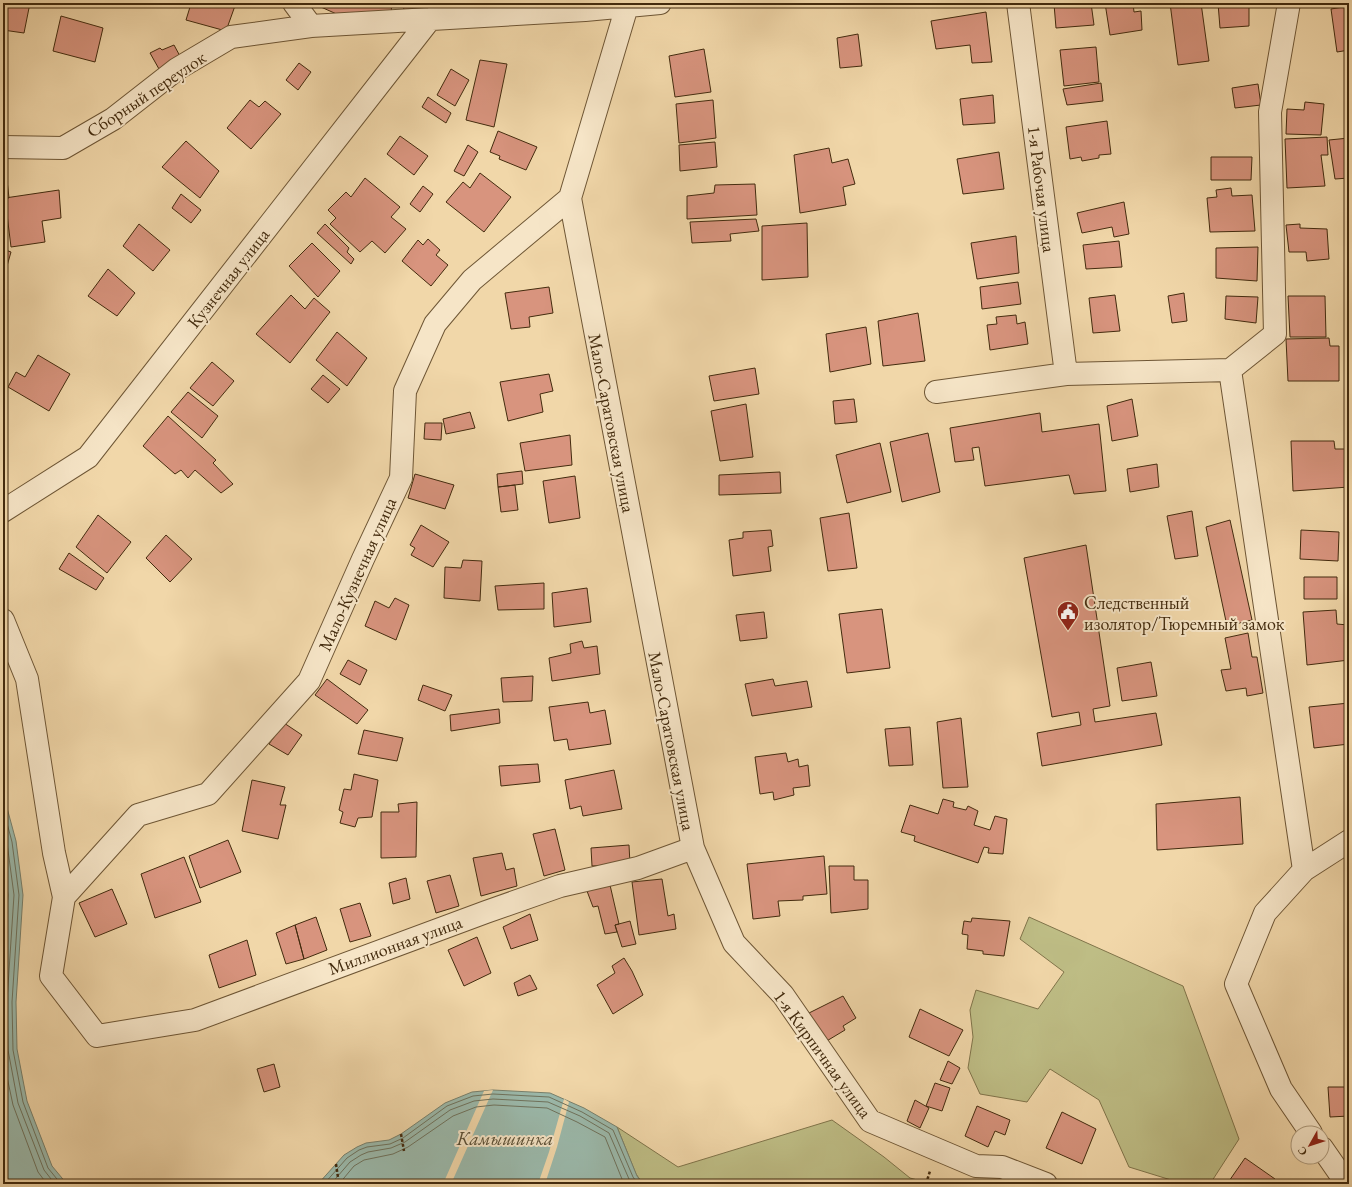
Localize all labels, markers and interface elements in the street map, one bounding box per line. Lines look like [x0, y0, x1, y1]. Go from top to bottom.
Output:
street label: Сборный переулок [82, 45, 210, 142]
street label: 1-я Рабочая улица [1023, 124, 1061, 254]
street label: Кузнечная улица [182, 223, 275, 333]
street label: Мало-Саратовская улица [583, 332, 641, 515]
street label: Мало-Кузнечная улица [313, 493, 402, 654]
place label: Следственный изолятор/Тюремный замок [1084, 591, 1285, 635]
public building icon: Следственный изолятор/Тюремный замок [1055, 599, 1081, 632]
street label: Мало-Саратовская улица [643, 650, 701, 833]
street label: Миллионная улица [325, 910, 466, 980]
street label: 1-я Кирпичная улица [769, 985, 878, 1123]
north arrow [1290, 1125, 1330, 1165]
water label: Камышинка [456, 1126, 553, 1151]
text: С [1294, 1144, 1310, 1159]

